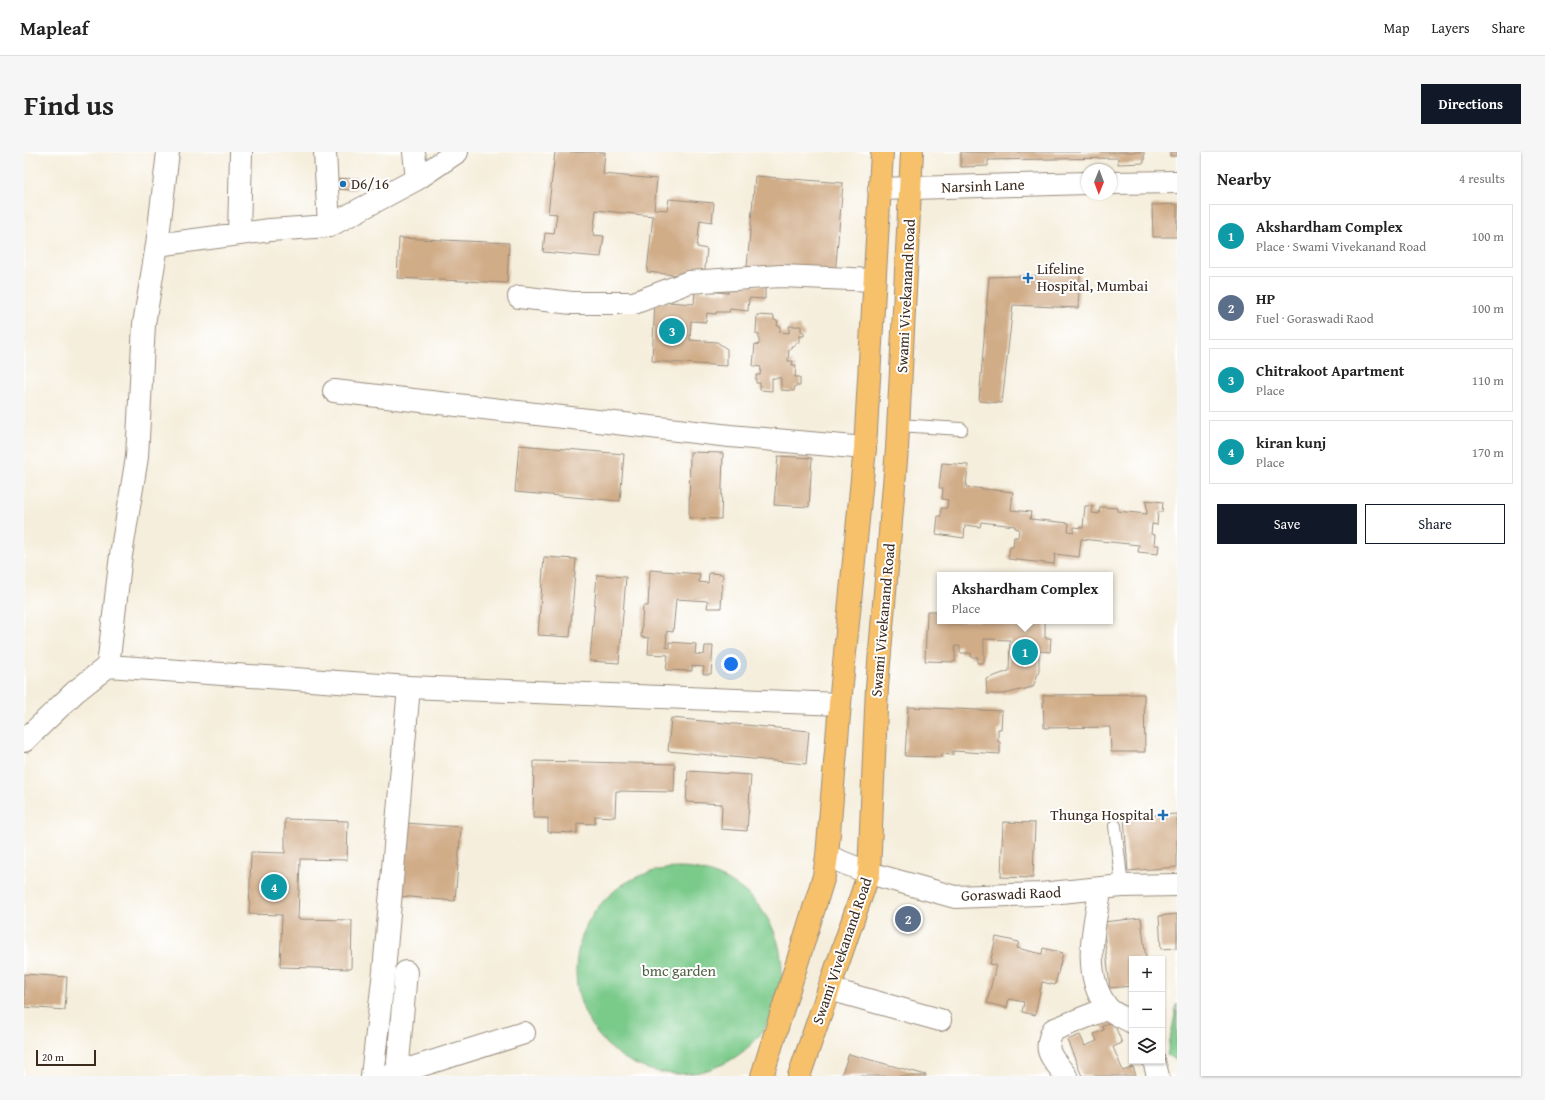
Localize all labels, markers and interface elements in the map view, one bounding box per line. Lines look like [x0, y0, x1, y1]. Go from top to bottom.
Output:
text: Mapleaf [20, 14, 89, 42]
text: Map [1384, 18, 1410, 38]
text: Layers [1432, 18, 1470, 38]
text: Share [1492, 18, 1525, 38]
text: Find us [24, 84, 114, 125]
button: Directions [1421, 84, 1521, 124]
north arrow [1081, 164, 1117, 200]
text: Nearby [1217, 166, 1271, 191]
text: 4 results [1459, 169, 1505, 188]
place label: D6/16 [351, 173, 389, 194]
street label: Narsinh Lane [941, 174, 1025, 197]
marker: D6/16 [338, 179, 348, 189]
text: Akshardham Complex [1256, 216, 1403, 237]
street label: Swami Vivekanand Road [891, 218, 920, 373]
text: 1 [1228, 227, 1234, 246]
text: 100 m [1472, 227, 1504, 246]
text: Place · Swami Vivekanand Road [1256, 237, 1426, 256]
place label: Lifeline Hospital, Mumbai [1037, 258, 1148, 296]
marker: Lifeline Hospital, Mumbai [1022, 272, 1034, 284]
text: HP [1256, 288, 1275, 309]
text: 2 [1228, 299, 1234, 318]
text: 100 m [1472, 299, 1504, 318]
text: Fuel · Goraswadi Raod [1256, 309, 1374, 328]
pin: 3 [659, 316, 685, 346]
text: Chitrakoot Apartment [1256, 360, 1404, 381]
text: 3 [1228, 371, 1234, 390]
text: 110 m [1472, 371, 1504, 390]
text: Place [1256, 381, 1285, 400]
text: kiran kunj [1256, 432, 1326, 453]
text: 4 [1228, 443, 1234, 462]
text: 170 m [1472, 443, 1504, 462]
text: Place [1256, 453, 1285, 472]
button: Save [1217, 504, 1357, 544]
button: Share [1365, 504, 1505, 544]
street label: Swami Vivekanand Road [865, 542, 900, 698]
popup [937, 572, 1113, 624]
text: Akshardham Complex [952, 578, 1098, 599]
text: Place [952, 599, 980, 618]
pin: 1 [1012, 637, 1038, 667]
your location [721, 654, 741, 674]
place label: Thunga Hospital [1050, 804, 1154, 825]
marker: Thunga Hospital [1157, 809, 1169, 821]
pin: 4 [261, 872, 287, 902]
street label: Swami Vivekanand Road [807, 875, 877, 1027]
street label: Goraswadi Raod [961, 881, 1061, 906]
pin: 2 [895, 904, 921, 934]
map controls [1129, 956, 1165, 1064]
button: + [1129, 956, 1165, 992]
park label: bmc garden [642, 960, 717, 981]
button: − [1129, 992, 1165, 1028]
button: layers [1129, 1028, 1165, 1064]
scale bar [36, 1048, 96, 1067]
text: 20 m [42, 1049, 64, 1065]

